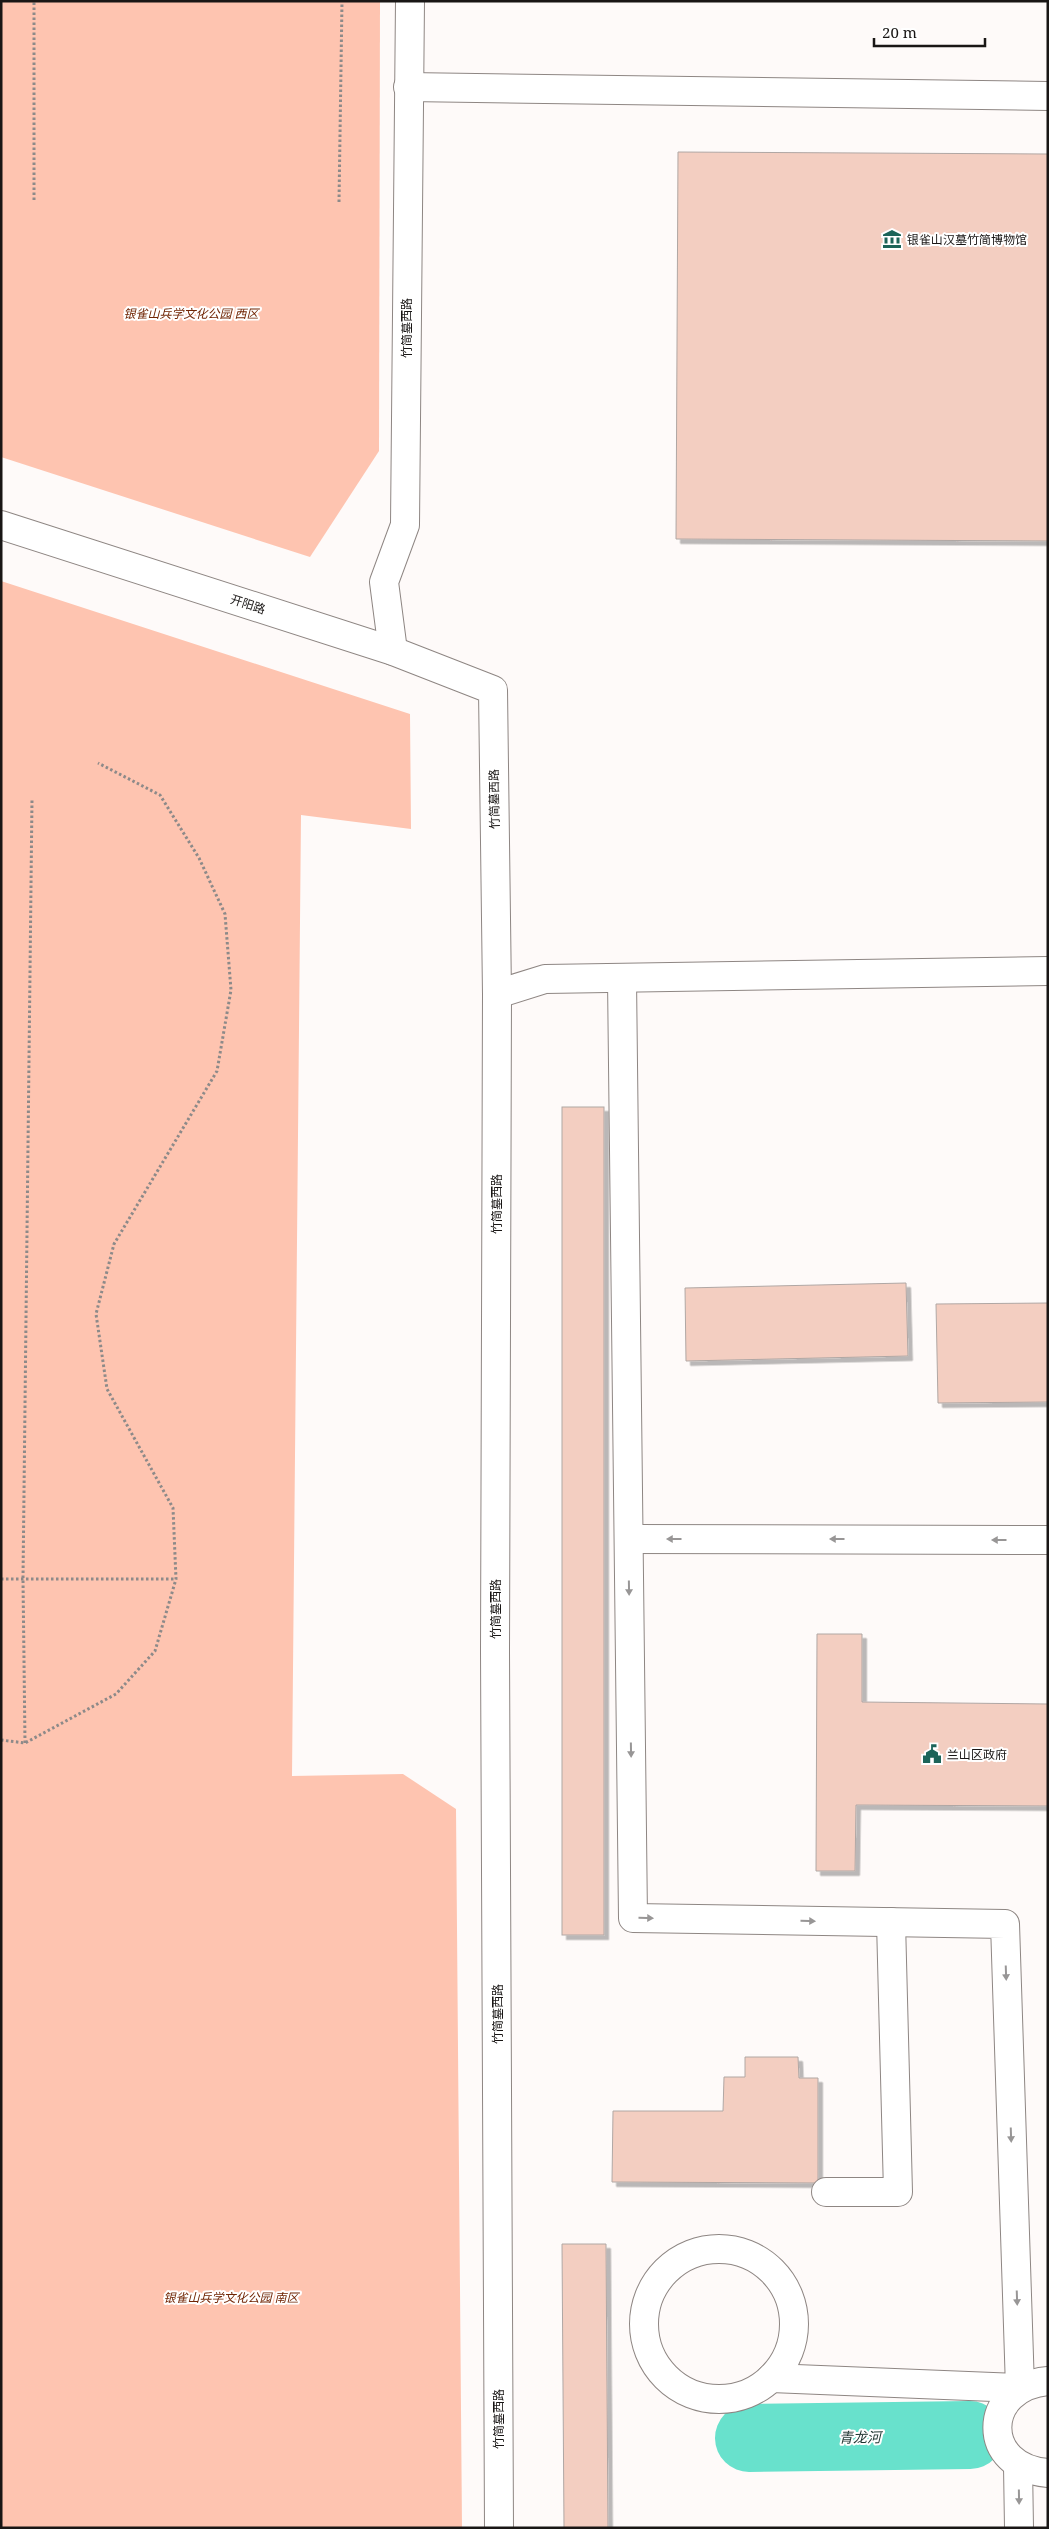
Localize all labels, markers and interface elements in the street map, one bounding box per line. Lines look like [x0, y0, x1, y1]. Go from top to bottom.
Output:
scale bar [874, 15, 985, 47]
text: 20 m [882, 22, 917, 42]
museum icon: 银雀山汉墓竹简博物馆 [881, 228, 903, 250]
place label: 银雀山汉墓竹简博物馆 [907, 231, 1027, 248]
street label: 竹简墓西路 [398, 298, 415, 358]
park label: 银雀山兵学文化公园 西区 [123, 305, 261, 322]
street label: 开阳路 [228, 590, 268, 618]
street label: 竹简墓西路 [485, 769, 503, 829]
street label: 竹简墓西路 [488, 1174, 505, 1234]
one-way arrow [666, 1535, 682, 1543]
one-way arrow [828, 1535, 844, 1543]
one-way arrow [991, 1536, 1007, 1544]
street label: 竹简墓西路 [487, 1579, 504, 1639]
one-way arrow [626, 1580, 634, 1596]
one-way arrow [628, 1742, 636, 1758]
public building icon: 兰山区政府 [921, 1743, 943, 1765]
place label: 兰山区政府 [947, 1746, 1007, 1763]
one-way arrow [638, 1914, 654, 1922]
one-way arrow [801, 1917, 817, 1925]
one-way arrow [1002, 1965, 1010, 1981]
street label: 竹简墓西路 [489, 1984, 506, 2044]
one-way arrow [1008, 2128, 1016, 2144]
park label: 银雀山兵学文化公园 南区 [163, 2289, 301, 2306]
one-way arrow [1013, 2290, 1021, 2306]
street label: 竹简墓西路 [490, 2389, 507, 2449]
water label: 青龙河 [839, 2427, 884, 2447]
one-way arrow [1015, 2489, 1023, 2505]

